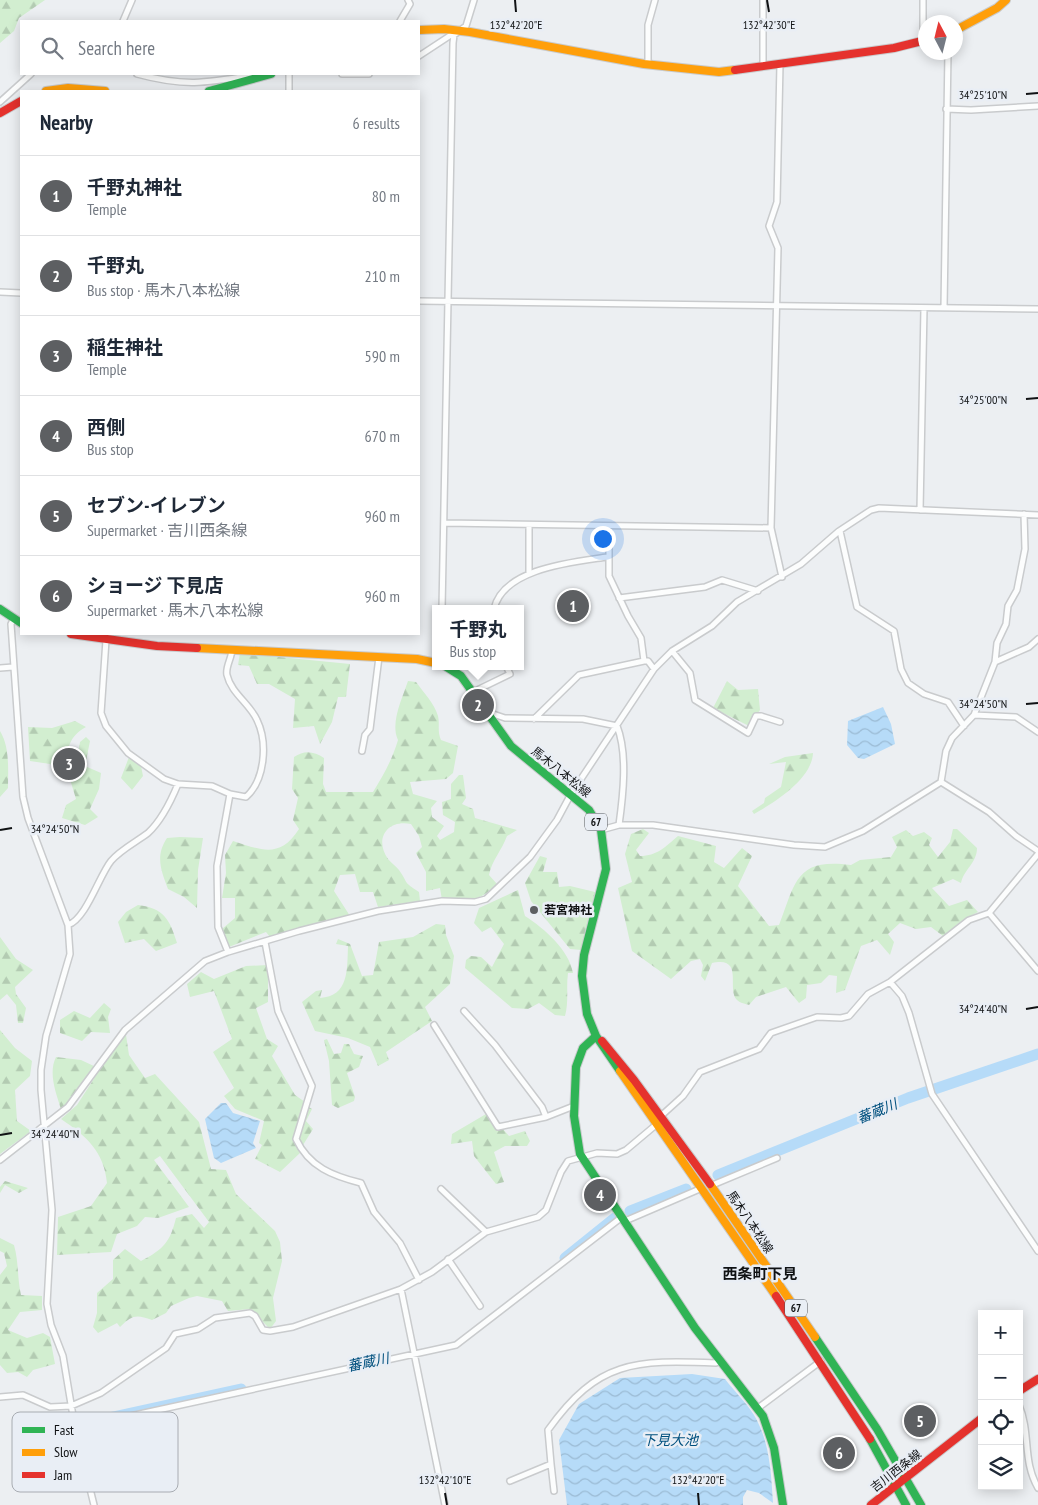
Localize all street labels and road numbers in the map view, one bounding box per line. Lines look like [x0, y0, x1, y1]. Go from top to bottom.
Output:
street label: 馬木八本松線 [529, 743, 594, 800]
road number: 67 [585, 814, 607, 830]
street label: 馬木八本松線 [724, 1188, 777, 1256]
road number: 67 [785, 1300, 807, 1316]
street label: 吉川西条線 [867, 1446, 924, 1495]

